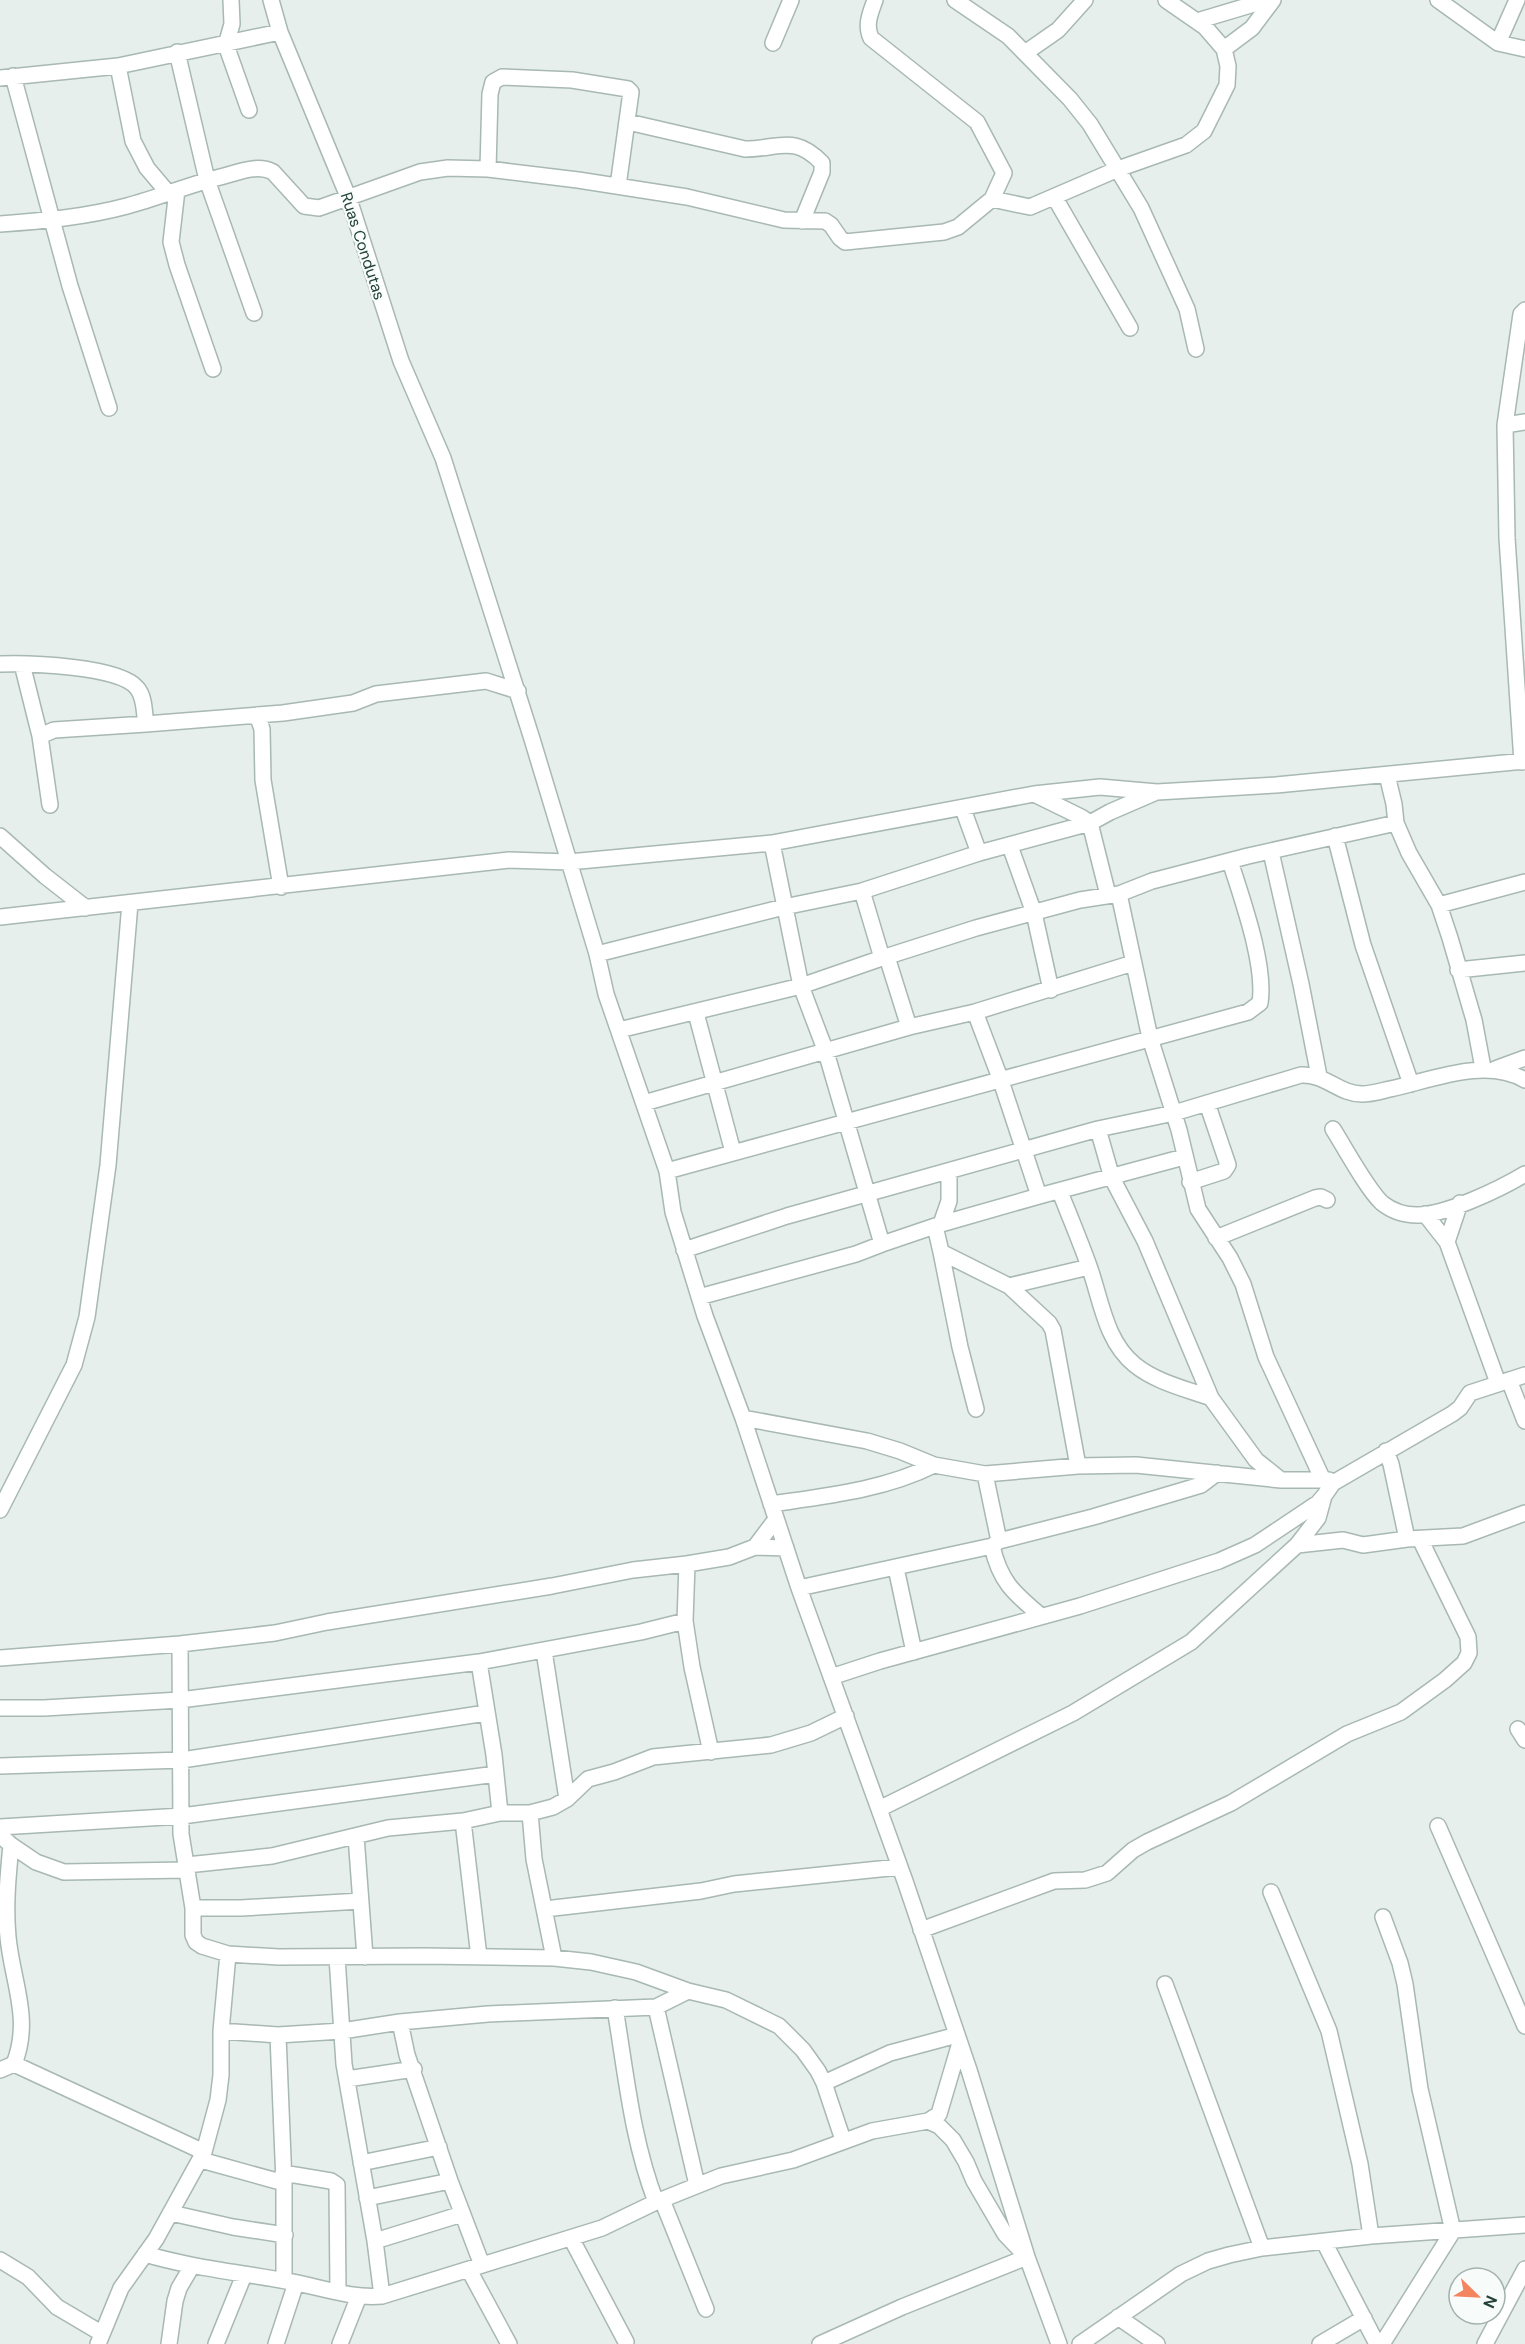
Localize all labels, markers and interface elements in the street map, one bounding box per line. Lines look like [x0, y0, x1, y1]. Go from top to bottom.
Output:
street label: Ruas Condutas [336, 189, 390, 303]
north arrow [1447, 2266, 1507, 2326]
text: N [1478, 2292, 1502, 2311]

